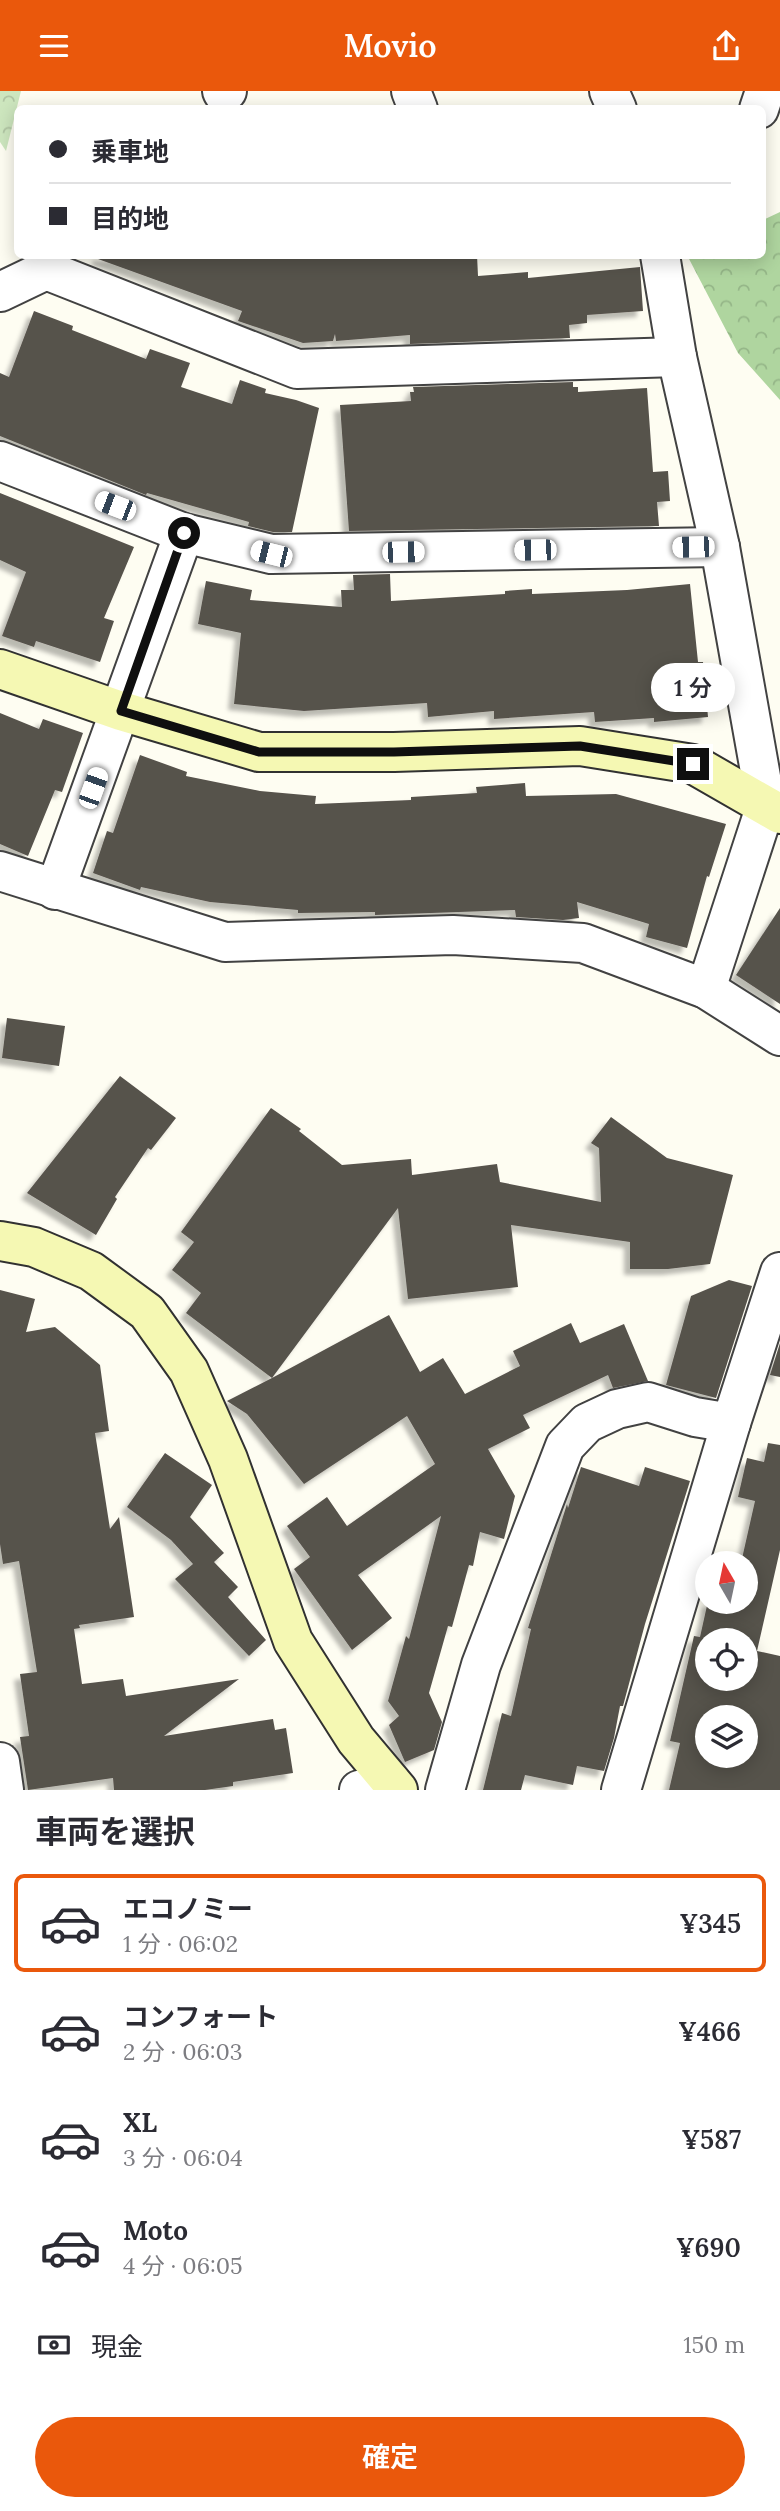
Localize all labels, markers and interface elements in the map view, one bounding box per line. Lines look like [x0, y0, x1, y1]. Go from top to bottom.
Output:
text: Movio [343, 25, 437, 66]
icon: menu [35, 27, 73, 65]
icon: share [707, 27, 745, 65]
text: 乗車地 [91, 135, 169, 168]
text: 目的地 [91, 202, 169, 235]
car [92, 489, 139, 523]
route start [168, 517, 200, 549]
car [672, 536, 715, 558]
car [249, 539, 294, 569]
car [514, 539, 557, 561]
car [382, 541, 425, 563]
callout: 1 分 [651, 663, 735, 711]
text: 1 分 [674, 673, 712, 702]
route end [677, 748, 709, 780]
car [76, 765, 111, 811]
north arrow [695, 1551, 758, 1613]
map controls [695, 1551, 758, 1768]
button: locate [695, 1628, 758, 1691]
button: layers [695, 1705, 758, 1768]
text: 車両を選択 [35, 1811, 195, 1852]
icon: car [39, 1892, 102, 1955]
text: エコノミー [123, 1892, 253, 1925]
text: ¥345 [680, 1907, 741, 1940]
text: 1 分 · 06:02 [123, 1929, 238, 1958]
icon: car [39, 2000, 102, 2063]
text: コンフォート [123, 2000, 278, 2033]
text: ¥466 [678, 2015, 741, 2048]
text: 2 分 · 06:03 [123, 2037, 243, 2066]
text: XL [123, 2106, 157, 2139]
icon: car [39, 2108, 102, 2171]
text: ¥587 [681, 2123, 741, 2156]
text: 3 分 · 06:04 [123, 2143, 243, 2172]
text: Moto [123, 2214, 188, 2247]
icon: car [39, 2216, 102, 2279]
text: ¥690 [676, 2231, 741, 2264]
text: 4 分 · 06:05 [123, 2251, 243, 2280]
icon: cash [35, 2326, 73, 2364]
text: 現金 [91, 2330, 143, 2363]
text: 150 m [683, 2330, 745, 2359]
button: 確定 [35, 2417, 745, 2497]

